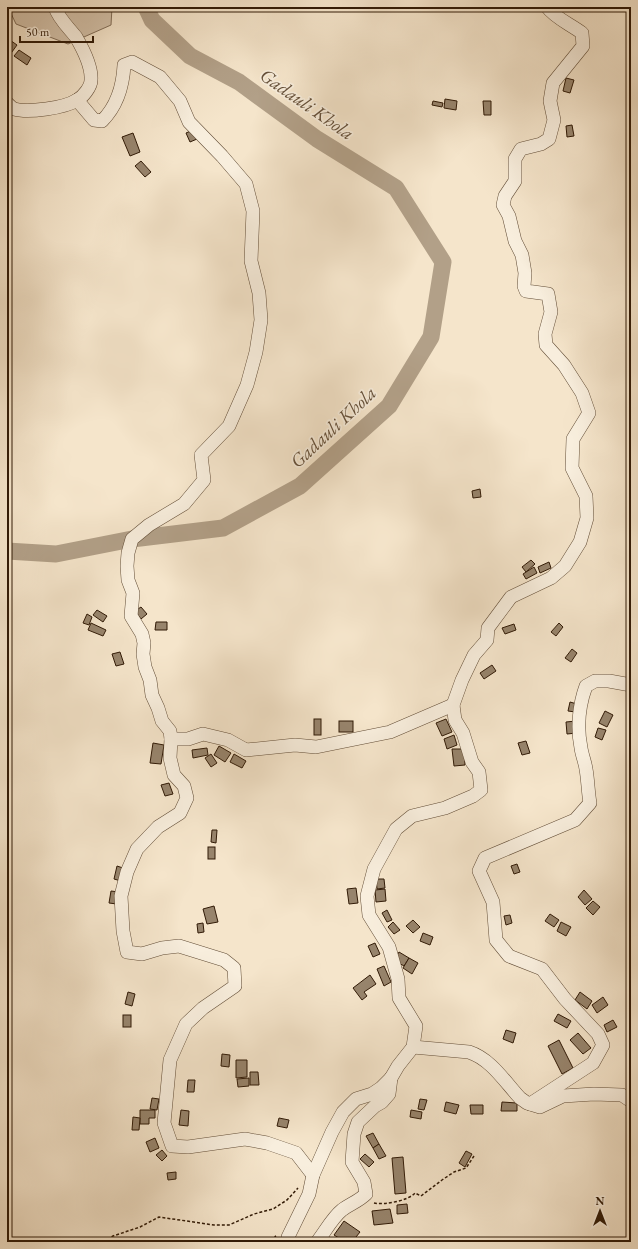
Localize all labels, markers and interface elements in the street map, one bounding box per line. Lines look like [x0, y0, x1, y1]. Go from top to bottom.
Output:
scale bar [20, 18, 93, 44]
text: 50 m [26, 24, 50, 40]
water label: Gadauli Khola [255, 62, 359, 146]
water label: Gadauli Khola [284, 381, 382, 473]
north arrow [580, 1191, 620, 1231]
text: N [596, 1194, 605, 1208]

